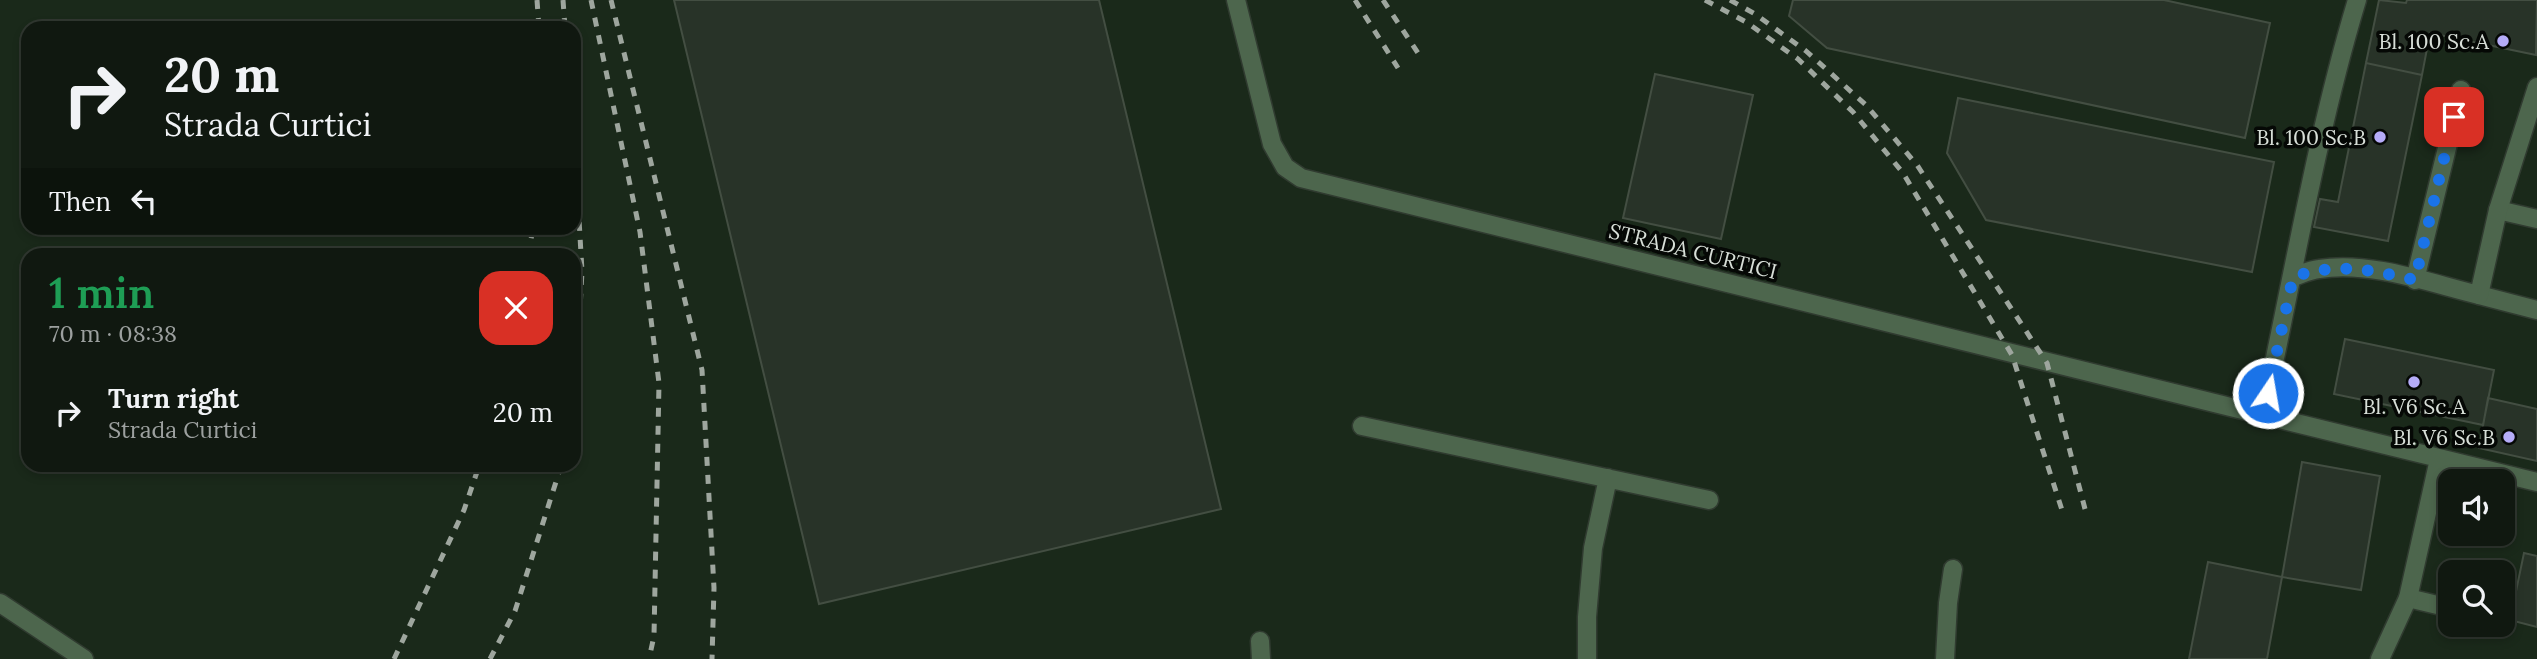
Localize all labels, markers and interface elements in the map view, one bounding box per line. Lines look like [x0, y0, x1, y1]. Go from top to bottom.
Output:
place label: Bl. 100 Sc.A [2379, 28, 2490, 55]
marker: Bl. 100 Sc.A [2495, 33, 2511, 49]
text: 20 m [164, 43, 279, 105]
icon: right [49, 49, 140, 140]
pin [2424, 87, 2484, 147]
icon: arrive [2435, 98, 2473, 136]
text: Strada Curtici [164, 104, 372, 145]
place label: Bl. 100 Sc.B [2256, 124, 2366, 151]
marker: Bl. 100 Sc.B [2372, 129, 2388, 145]
icon: left [125, 182, 163, 220]
text: Then [49, 185, 111, 218]
street label: STRADA CURTICI [1606, 217, 1780, 285]
text: 1 min [49, 266, 154, 320]
button: close [479, 271, 553, 345]
text: 70 m · 08:38 [49, 319, 177, 348]
position arrow [2231, 356, 2305, 430]
marker: Bl. V6 Sc.A [2406, 374, 2422, 390]
text: Turn right [108, 382, 239, 415]
place label: Bl. V6 Sc.A [2363, 393, 2466, 420]
icon: right [49, 394, 87, 432]
text: 20 m [493, 396, 553, 429]
text: Strada Curtici [108, 415, 257, 444]
place label: Bl. V6 Sc.B [2393, 424, 2495, 451]
marker: Bl. V6 Sc.B [2501, 429, 2517, 445]
map controls [2438, 469, 2515, 637]
button: sound [2438, 469, 2515, 546]
button: search [2438, 560, 2515, 637]

